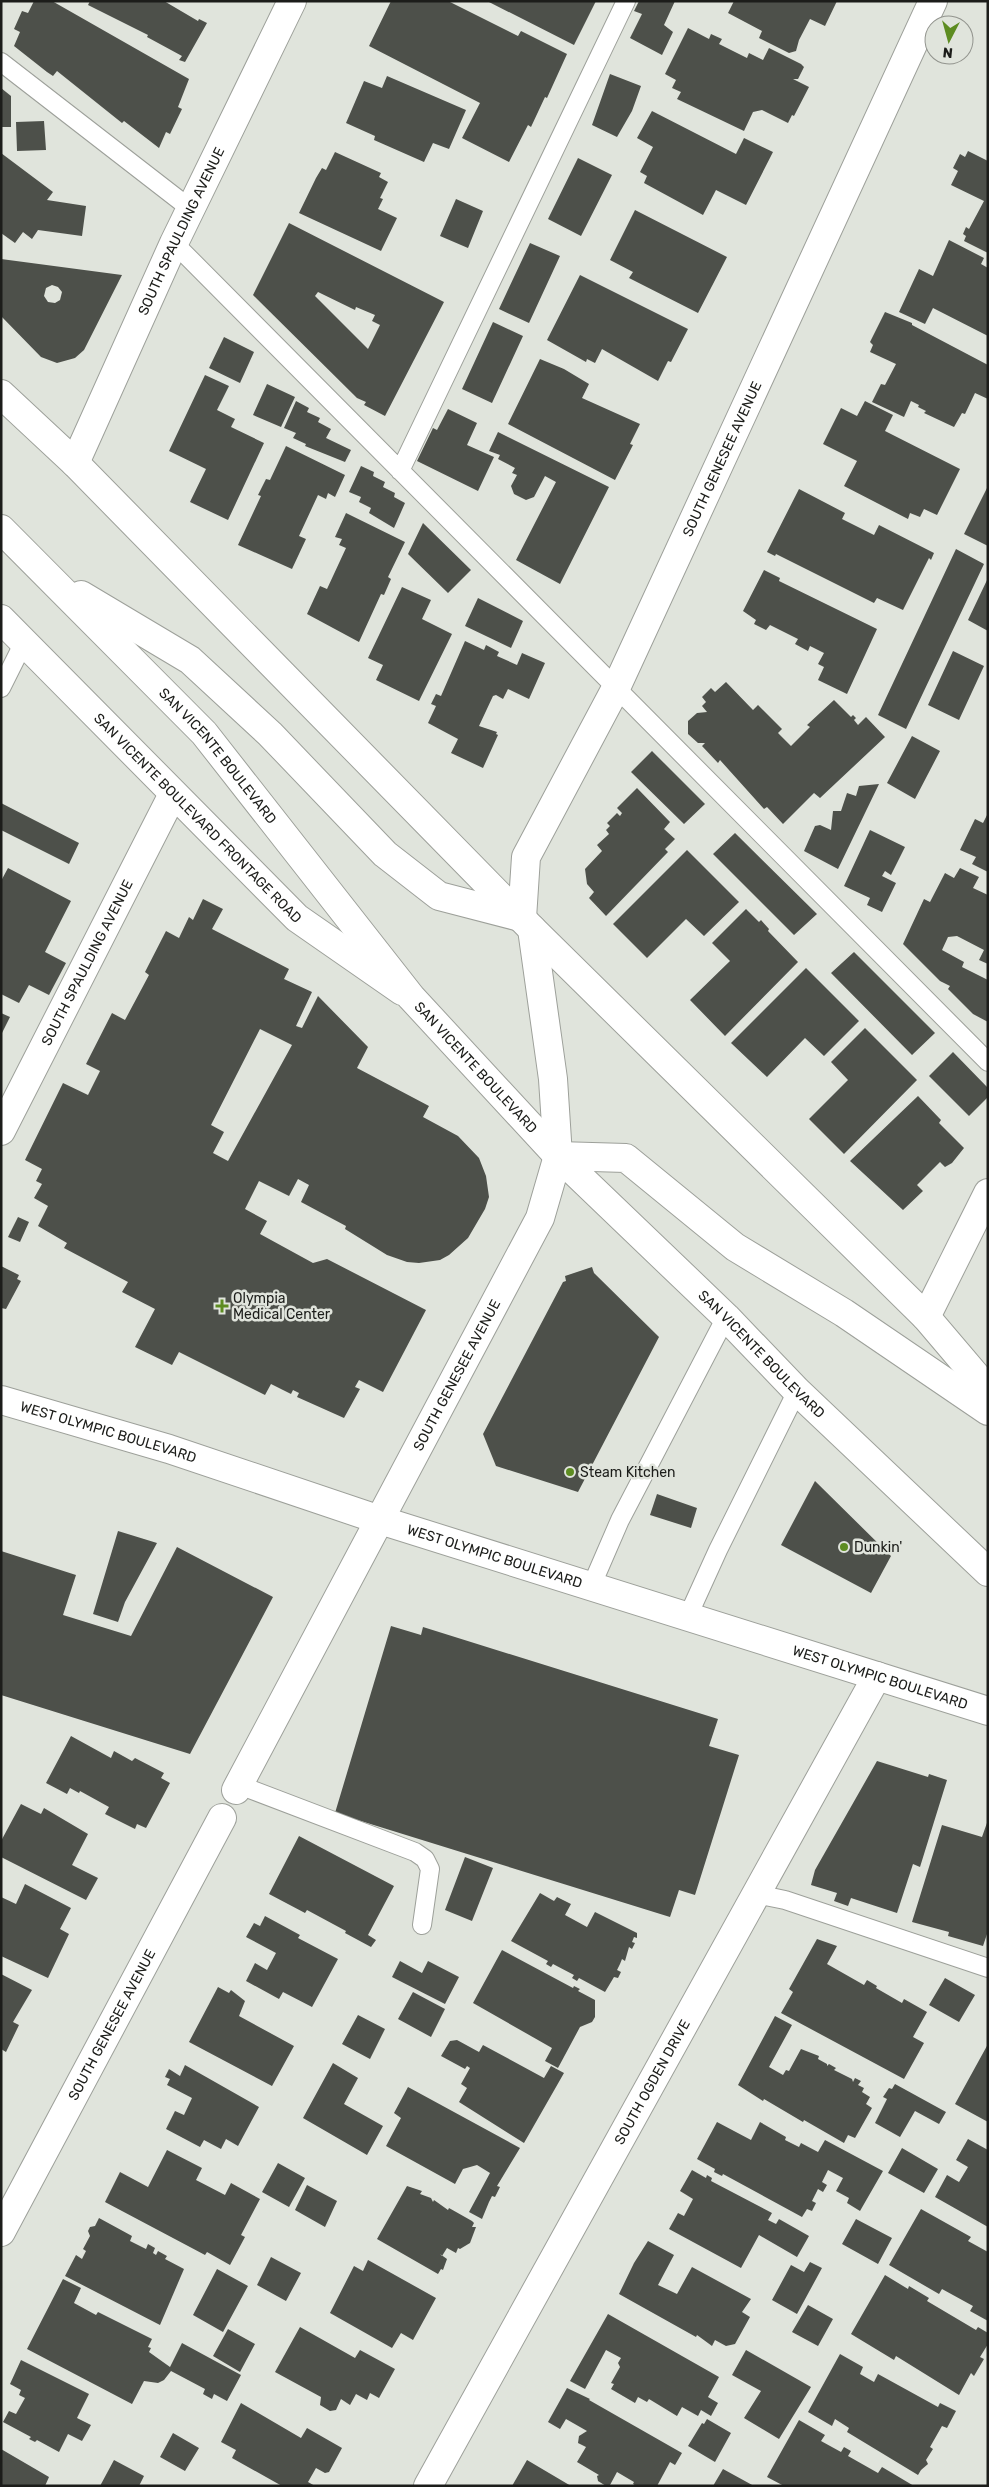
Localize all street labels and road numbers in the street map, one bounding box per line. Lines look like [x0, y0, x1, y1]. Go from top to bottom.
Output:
street label: SOUTH SPAULDING AVENUE [135, 144, 228, 318]
street label: SOUTH GENESEE AVENUE [679, 379, 765, 539]
street label: SAN VICENTE BOULEVARD [155, 685, 280, 827]
street label: SAN VICENTE BOULEVARD FRONTAGE ROAD [90, 710, 305, 927]
street label: SOUTH SPAULDING AVENUE [38, 877, 137, 1049]
street label: SAN VICENTE BOULEVARD [411, 998, 541, 1137]
street label: SAN VICENTE BOULEVARD [695, 1287, 828, 1422]
street label: SOUTH GENESEE AVENUE [410, 1297, 504, 1454]
street label: WEST OLYMPIC BOULEVARD [18, 1398, 198, 1467]
street label: WEST OLYMPIC BOULEVARD [405, 1521, 584, 1592]
street label: WEST OLYMPIC BOULEVARD [790, 1642, 970, 1713]
street label: SOUTH GENESEE AVENUE [65, 1946, 159, 2103]
street label: SOUTH OGDEN DRIVE [611, 2017, 694, 2148]

